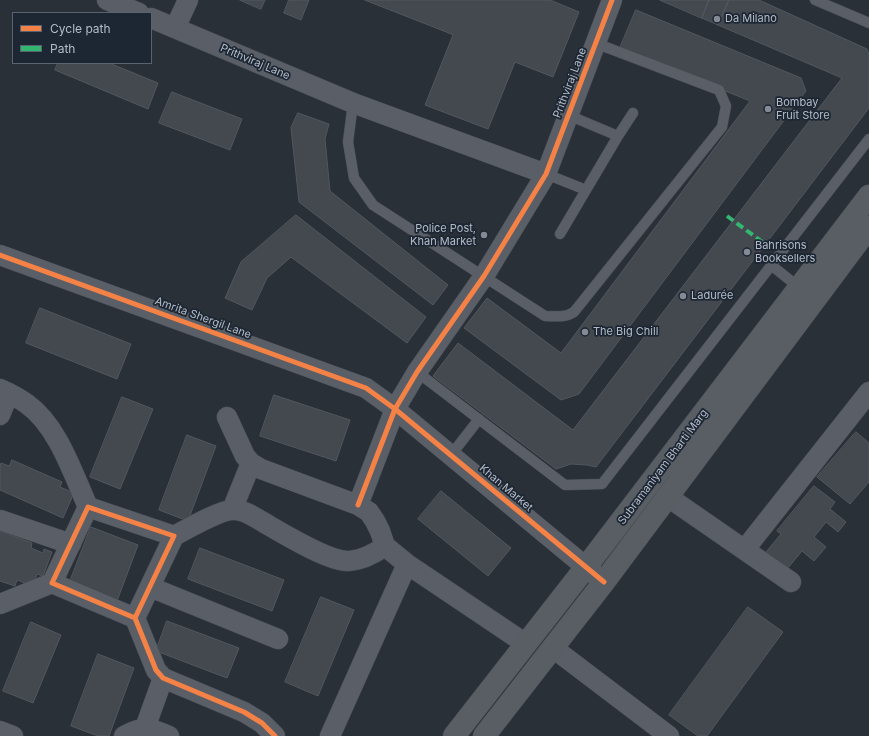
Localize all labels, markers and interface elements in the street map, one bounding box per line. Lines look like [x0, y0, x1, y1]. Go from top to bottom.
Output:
legend [12, 12, 152, 64]
place label: Da Milano [725, 12, 777, 26]
marker: Da Milano [712, 14, 722, 24]
text: Cycle path [50, 21, 111, 36]
text: Path [50, 41, 75, 56]
street label: Prithviraj Lane [218, 41, 292, 83]
street label: Prithviraj Lane [551, 46, 589, 120]
place label: Bombay Fruit Store [776, 96, 830, 122]
marker: Bombay Fruit Store [763, 104, 773, 114]
place label: Police Post, Khan Market [410, 222, 476, 248]
marker: Police Post, Khan Market [479, 230, 489, 240]
place label: Bahrisons Booksellers [755, 239, 815, 265]
marker: Bahrisons Booksellers [742, 247, 752, 257]
place label: Ladurée [691, 289, 733, 303]
marker: Ladurée [678, 291, 688, 301]
street label: Amrita Shergil Lane [153, 294, 253, 342]
place label: The Big Chill [593, 325, 658, 339]
marker: The Big Chill [580, 327, 590, 337]
street label: Subramaniyam Bharti Marg [615, 407, 711, 527]
street label: Khan Market [477, 462, 535, 514]

